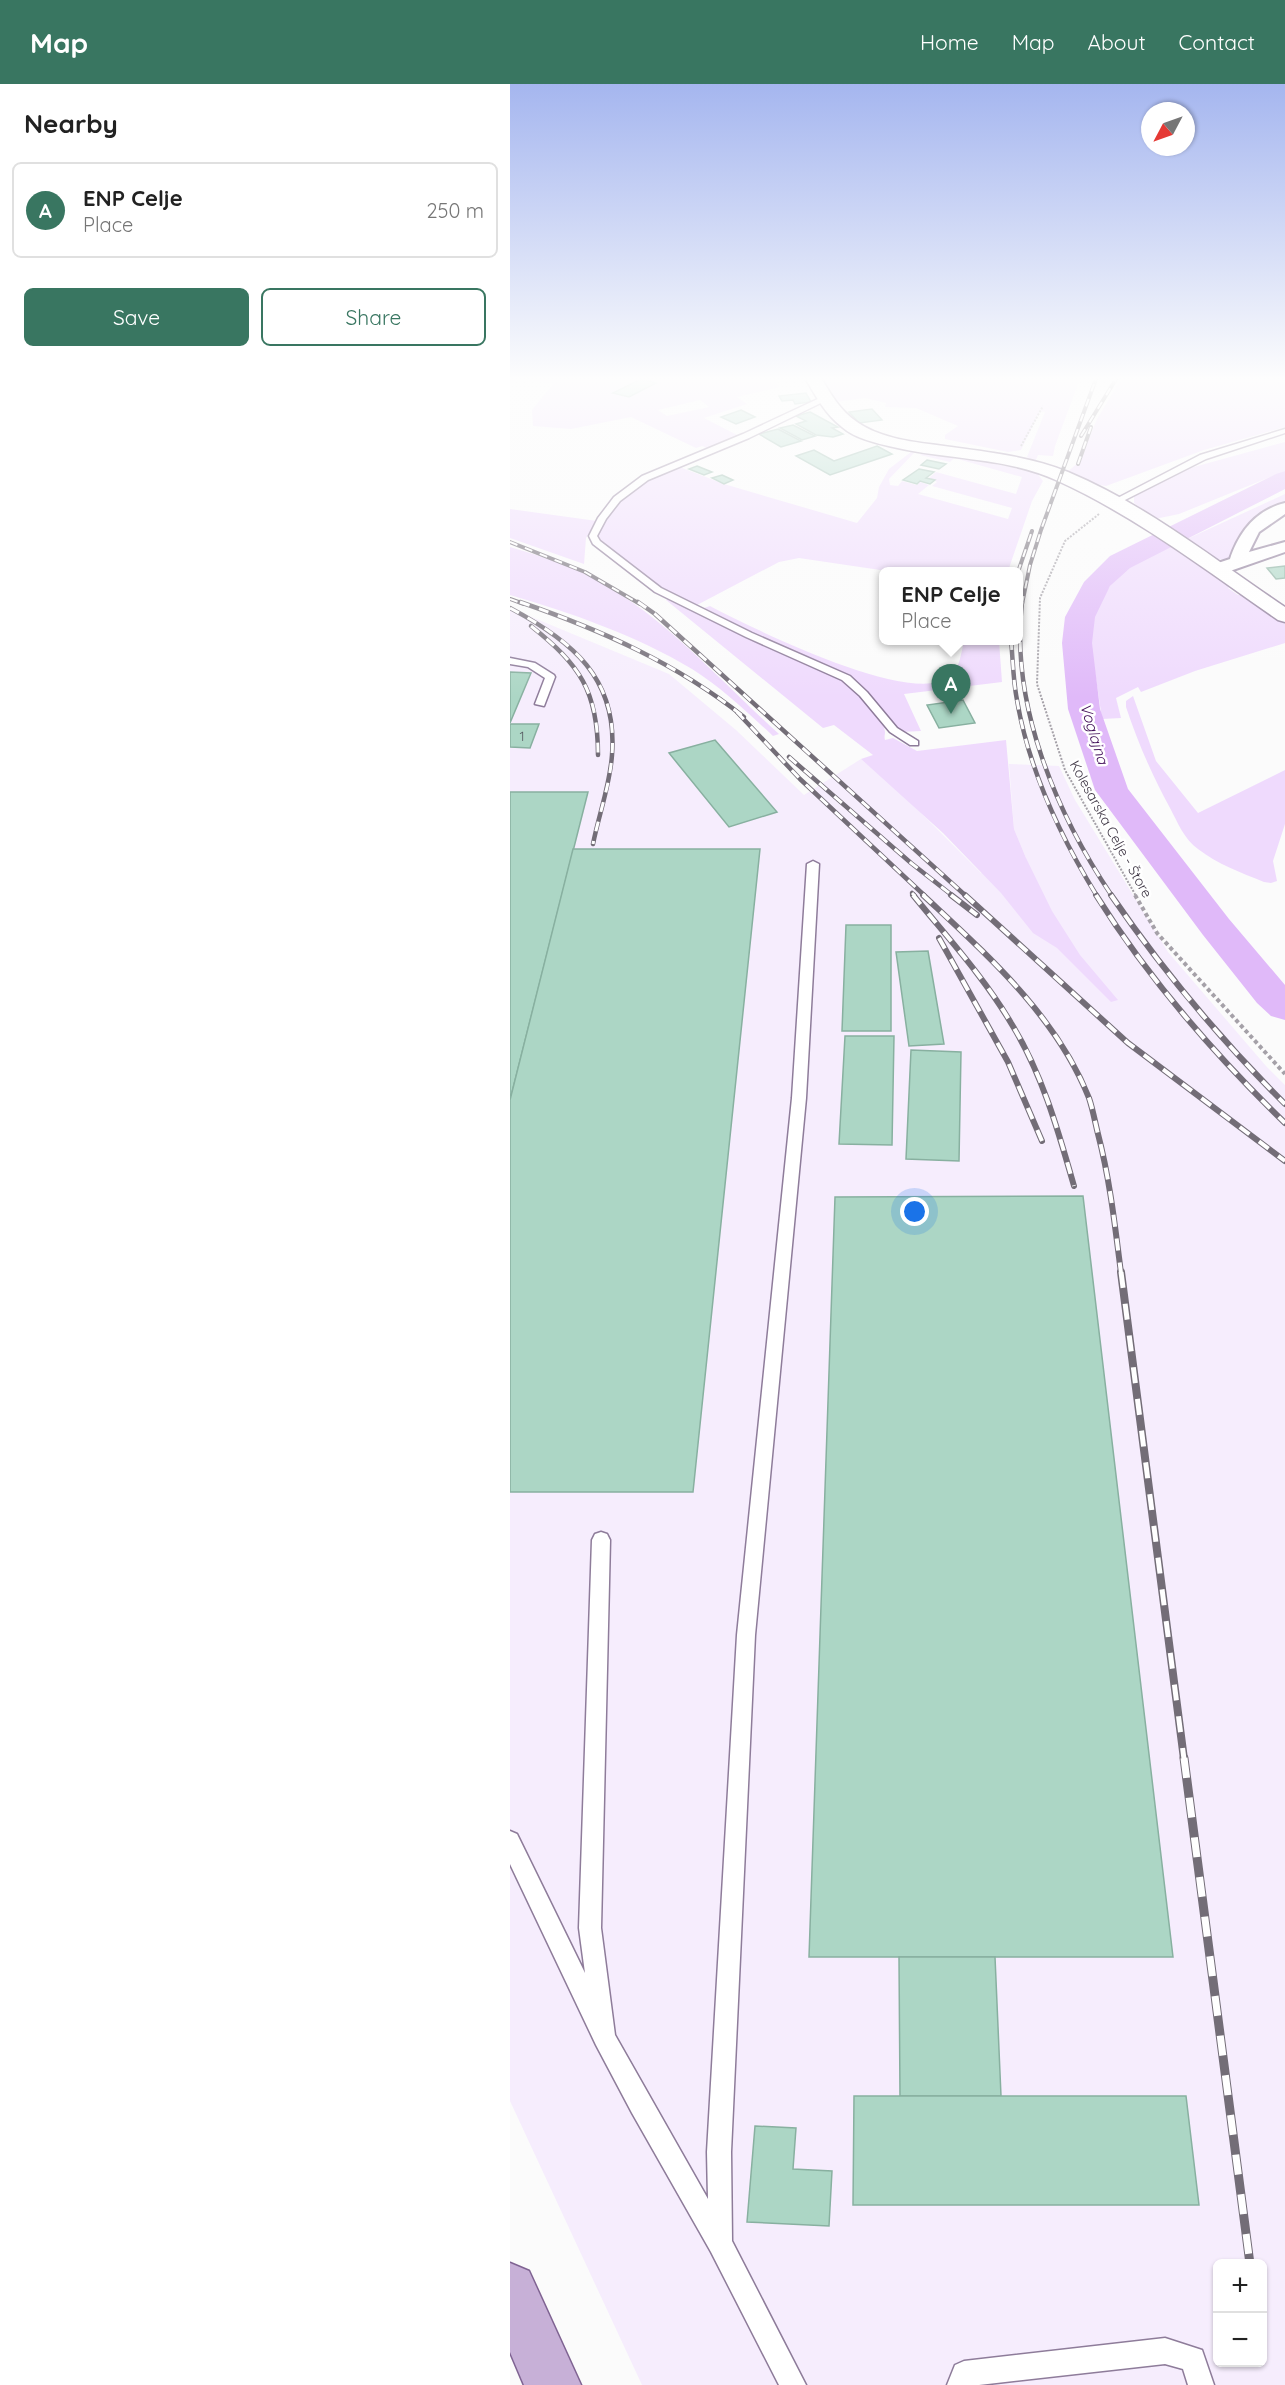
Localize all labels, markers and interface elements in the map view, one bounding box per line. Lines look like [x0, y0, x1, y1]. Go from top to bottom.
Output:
text: Map [30, 25, 88, 60]
text: Home [920, 29, 979, 55]
text: Map [1012, 29, 1055, 55]
text: About [1088, 29, 1146, 55]
text: Contact [1179, 29, 1255, 55]
north arrow [1141, 102, 1195, 156]
text: Nearby [24, 107, 118, 140]
text: ENP Celje [83, 184, 183, 212]
text: A [39, 198, 52, 223]
text: 250 m [426, 198, 484, 223]
text: Place [83, 212, 133, 237]
button: Save [24, 288, 249, 346]
button: Share [261, 288, 486, 346]
popup [879, 567, 1023, 645]
text: ENP Celje [901, 580, 1001, 608]
text: Place [901, 608, 952, 633]
pin: A [932, 664, 970, 714]
water label: Voglajna [1076, 701, 1113, 767]
house number: 1 [519, 727, 525, 745]
street label: Kolesarska Celje - Štore [1066, 757, 1156, 901]
your location [900, 1197, 929, 1226]
map controls [1213, 2259, 1267, 2367]
button: + [1213, 2259, 1267, 2313]
button: − [1213, 2313, 1267, 2367]

